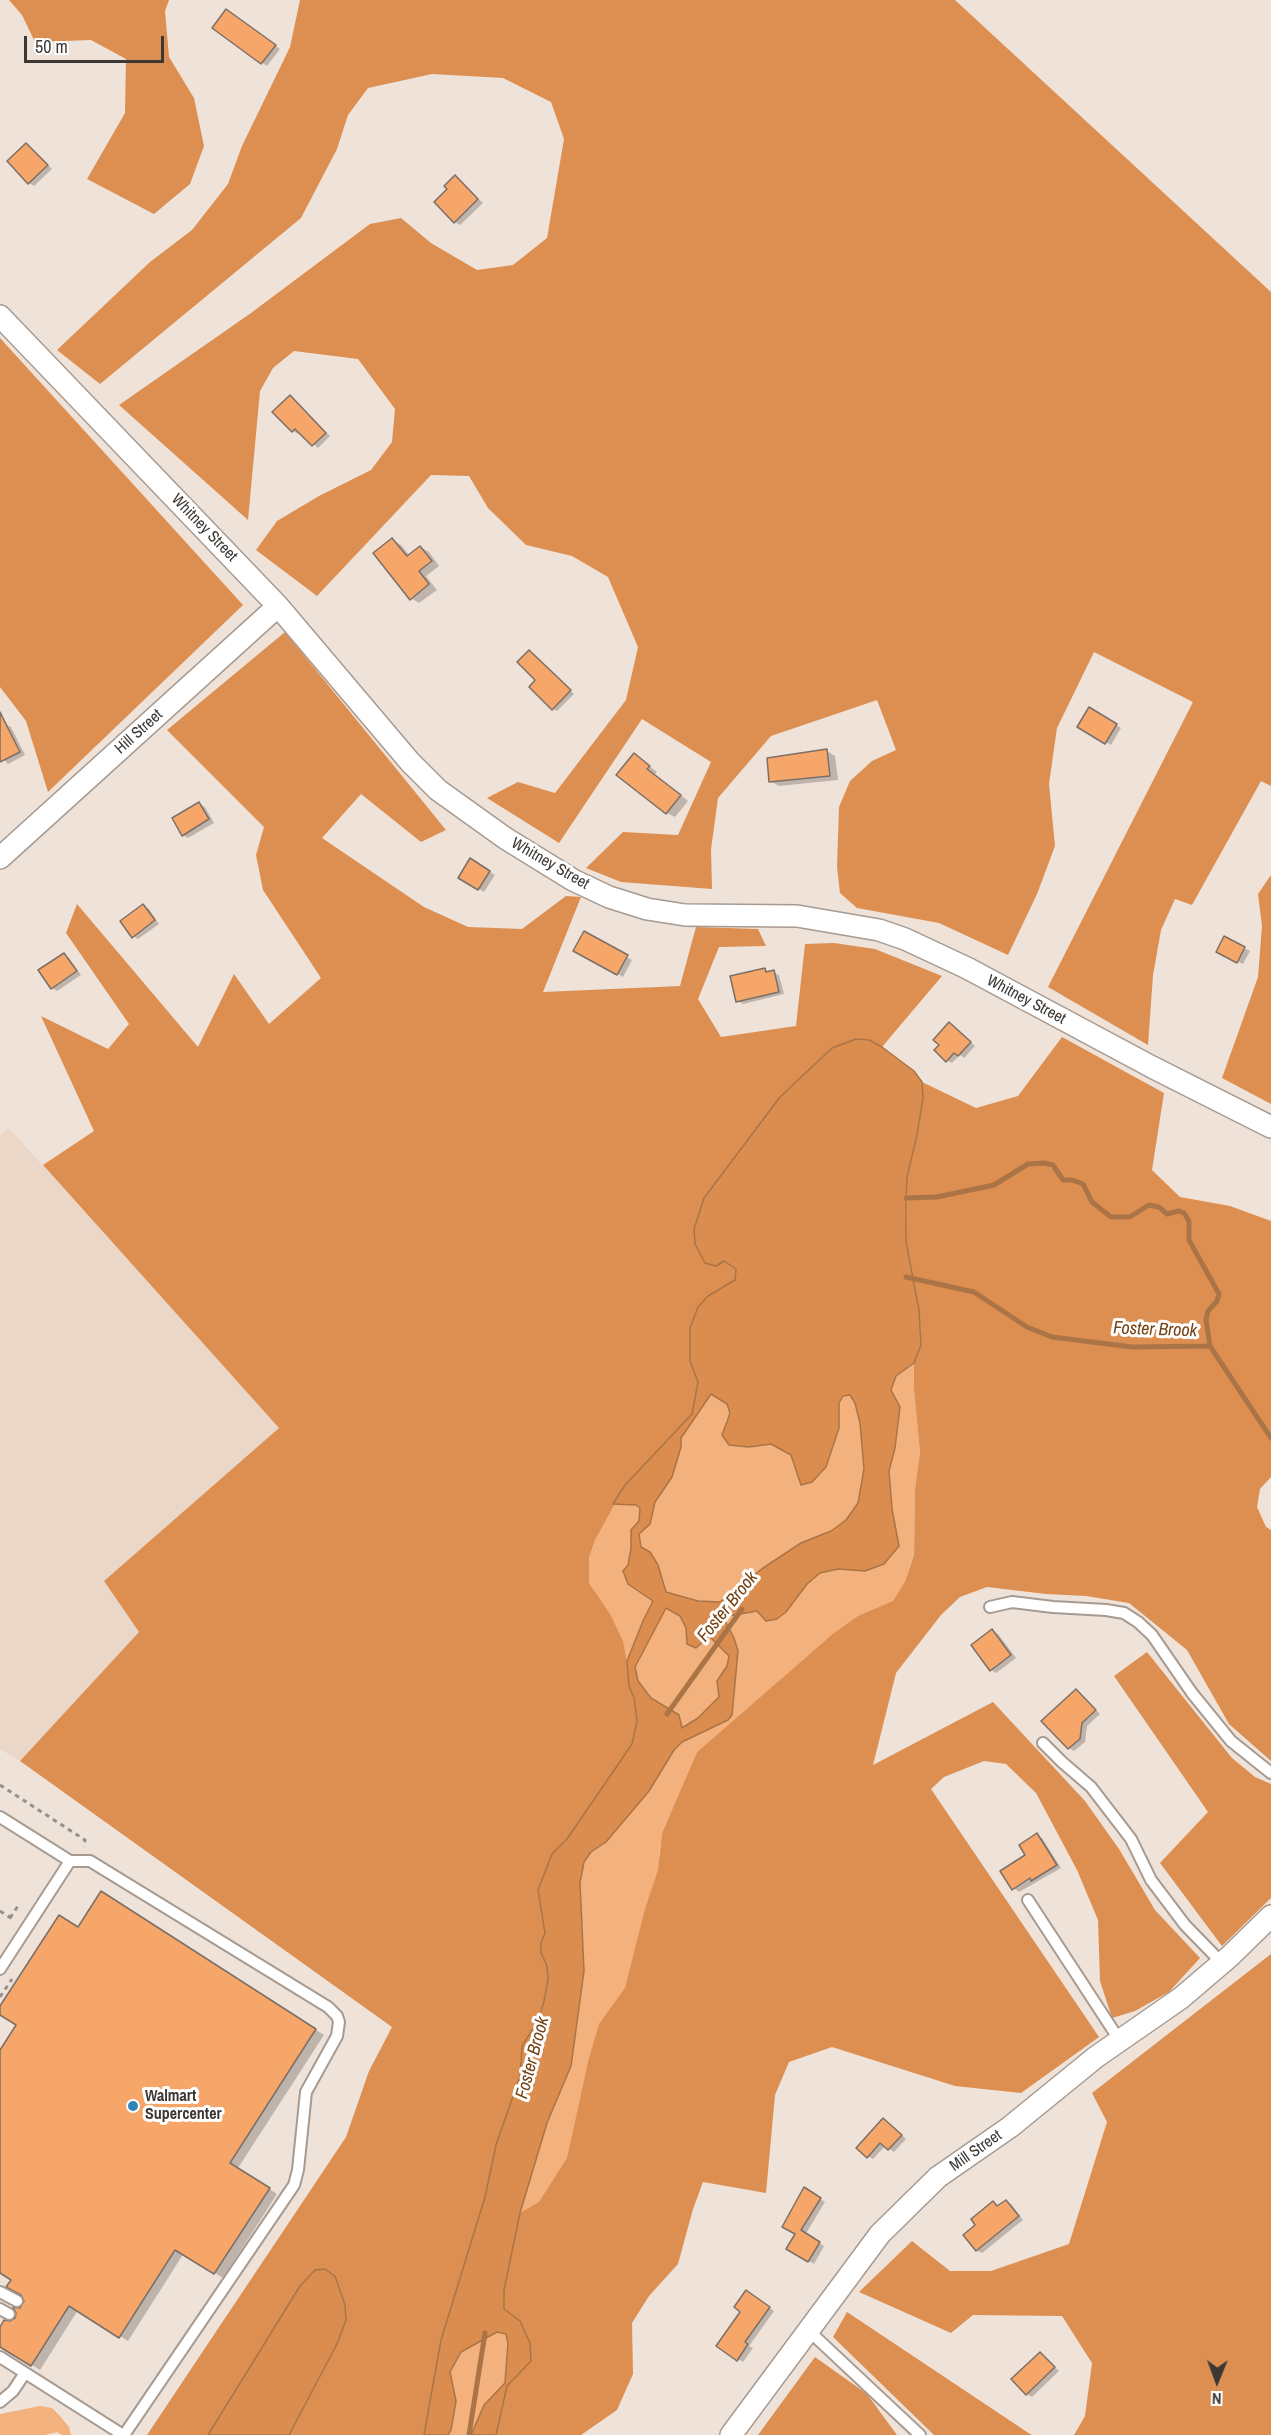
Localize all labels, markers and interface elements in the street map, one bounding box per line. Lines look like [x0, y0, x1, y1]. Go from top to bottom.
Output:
scale bar [27, 24, 166, 62]
text: 50 m [35, 34, 68, 59]
street label: Whitney Street [167, 490, 241, 566]
street label: Hill Street [111, 706, 167, 758]
street label: Whitney Street [508, 834, 592, 894]
street label: Whitney Street [983, 971, 1069, 1029]
water label: Foster Brook [1113, 1318, 1197, 1342]
water label: Foster Brook [693, 1568, 763, 1646]
water label: Foster Brook [512, 2015, 554, 2101]
place label: Walmart Supercenter [145, 2087, 222, 2125]
marker: Walmart Supercenter [126, 2099, 140, 2113]
street label: Mill Street [946, 2126, 1006, 2176]
north arrow [1187, 2351, 1247, 2411]
text: N [1212, 2388, 1222, 2410]

